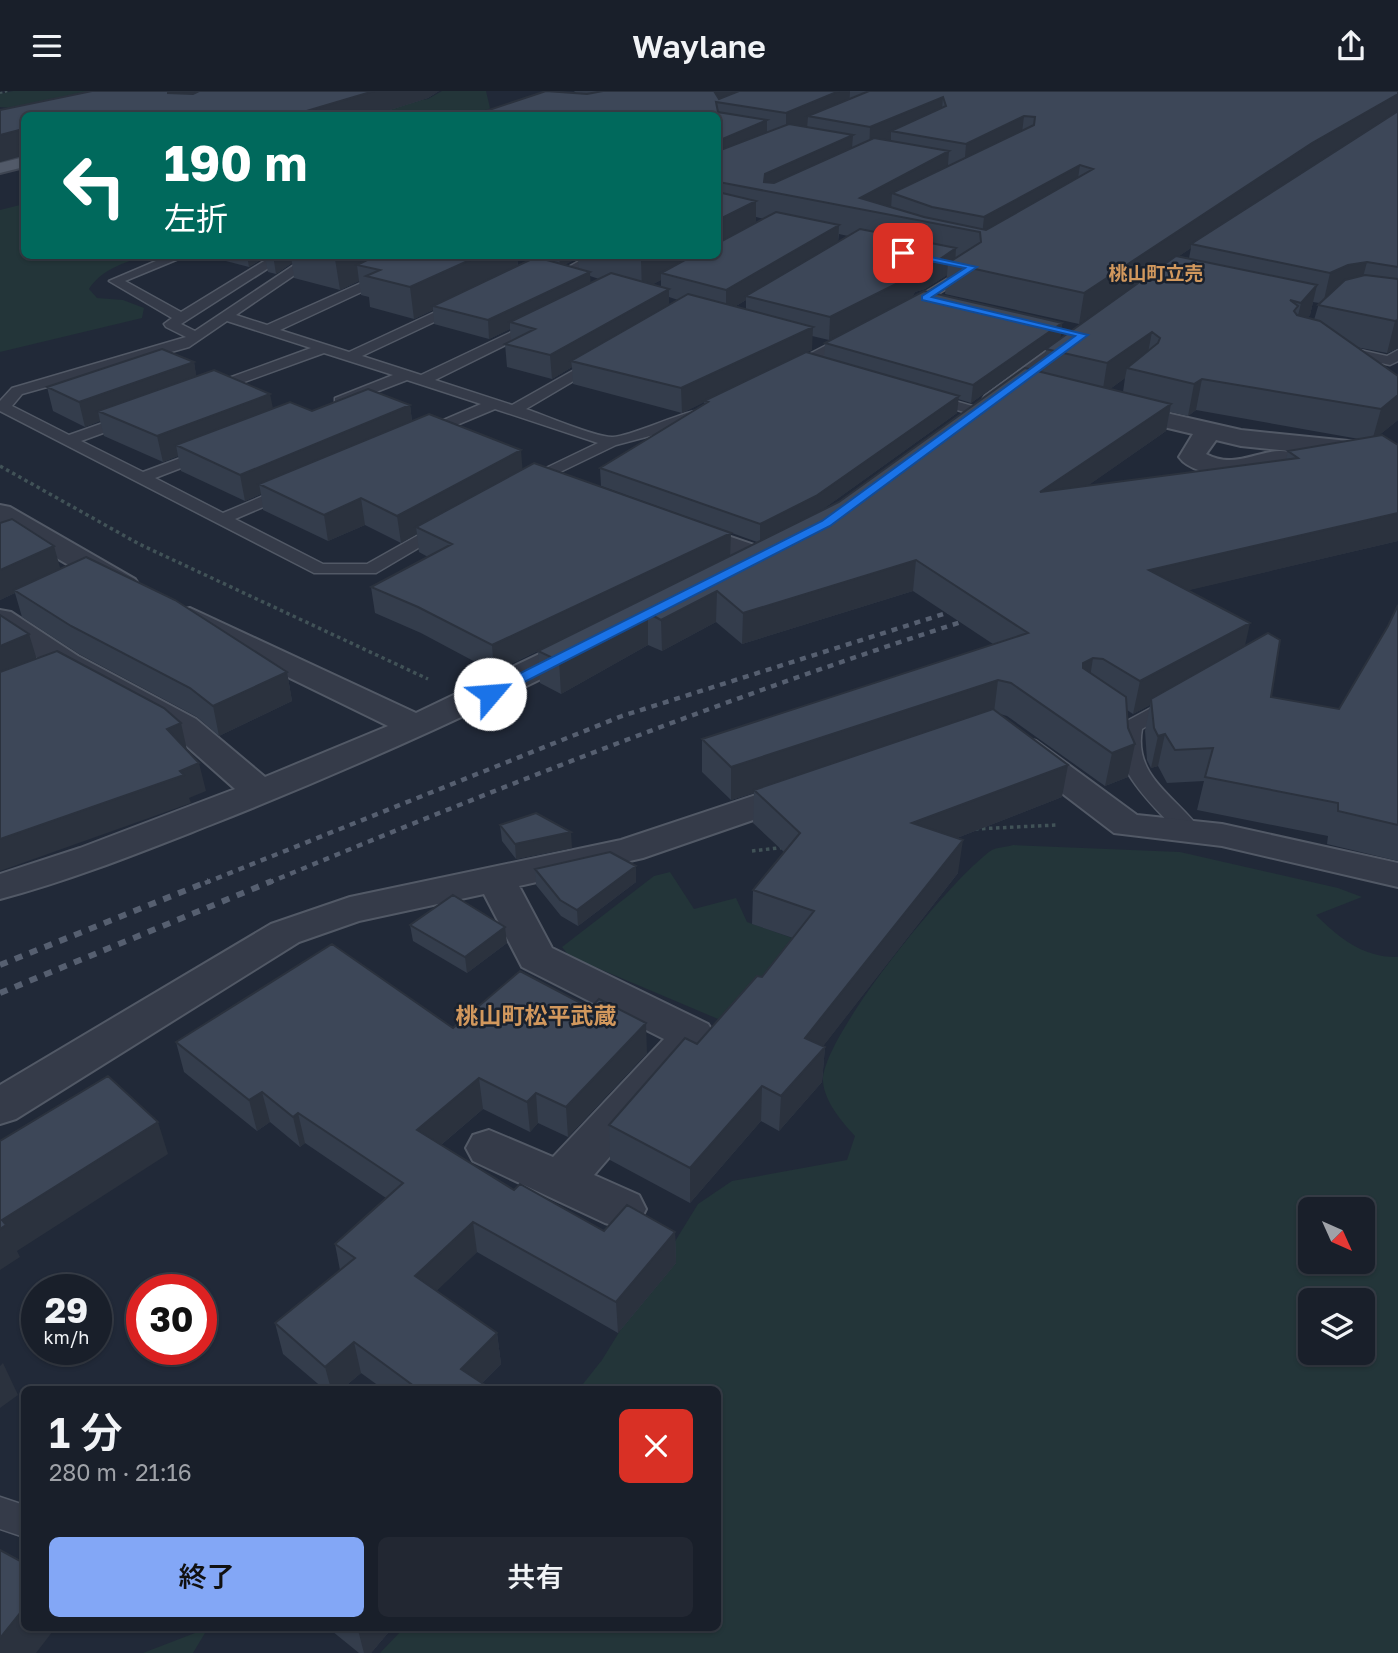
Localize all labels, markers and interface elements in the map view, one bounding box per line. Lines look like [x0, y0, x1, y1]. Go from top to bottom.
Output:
icon: menu [28, 27, 66, 65]
text: Waylane [632, 27, 766, 65]
icon: share [1332, 27, 1370, 65]
text: 190 m [164, 133, 307, 192]
icon: left [49, 140, 140, 231]
text: 左折 [164, 199, 228, 237]
pin [873, 223, 933, 283]
icon: arrive [884, 234, 922, 272]
district label: 桃山町立売 [1108, 261, 1204, 284]
position arrow [453, 657, 527, 731]
district label: 桃山町松平武蔵 [456, 1001, 617, 1029]
north arrow [1298, 1197, 1376, 1274]
map controls [1298, 1197, 1375, 1365]
speed limit sign: 30 [126, 1274, 217, 1365]
button: layers [1298, 1288, 1375, 1365]
text: 29 [45, 1289, 88, 1331]
text: km/h [44, 1326, 89, 1348]
text: 1 分 [49, 1407, 123, 1457]
button: close [619, 1409, 693, 1483]
text: 280 m · 21:16 [49, 1458, 192, 1486]
button: 終了 [49, 1537, 364, 1617]
button: 共有 [378, 1537, 693, 1617]

